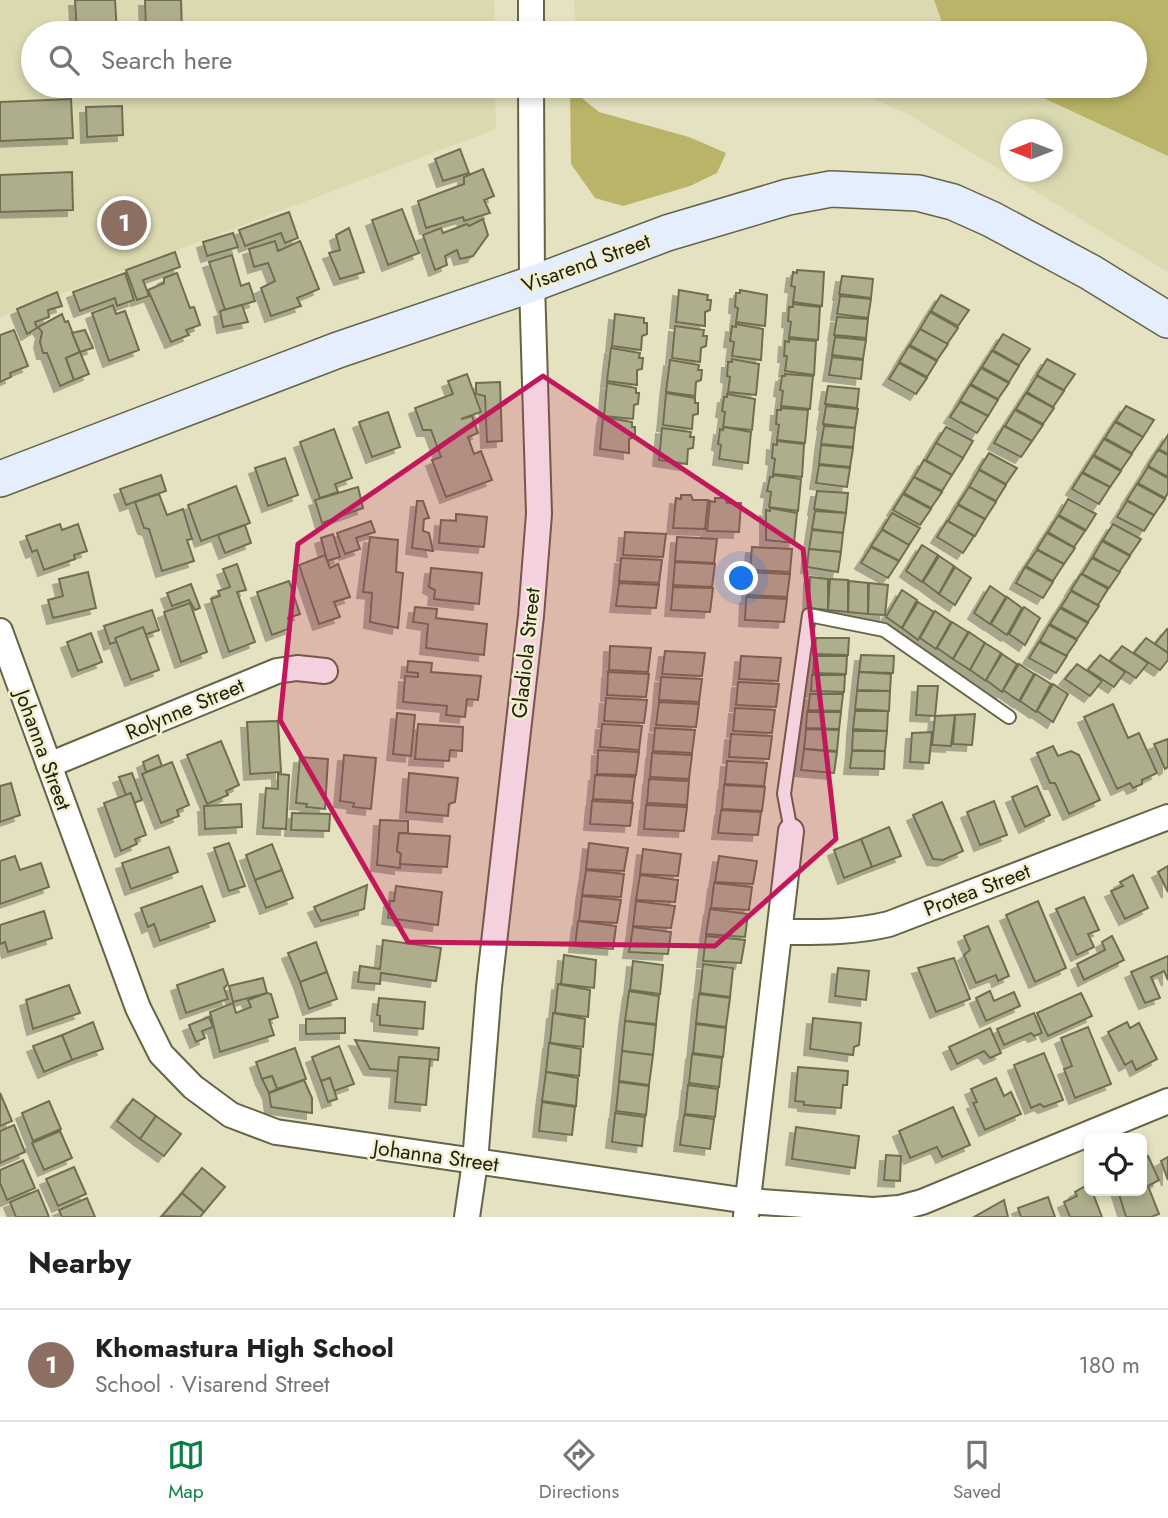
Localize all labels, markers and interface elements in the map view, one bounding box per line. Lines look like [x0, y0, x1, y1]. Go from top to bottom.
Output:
search box [21, 21, 1147, 98]
icon: search [45, 41, 83, 79]
text: Search here [101, 41, 233, 79]
north arrow [1000, 119, 1063, 182]
pin: 1 [101, 197, 147, 249]
street label: Visarend Street [517, 226, 655, 300]
your location [724, 561, 758, 595]
street label: Gladiola Street [504, 586, 548, 720]
street label: Rolynne Street [121, 670, 249, 748]
street label: Johanna Street [6, 683, 79, 814]
street label: Protea Street [919, 856, 1035, 924]
street label: Johanna Street [368, 1132, 501, 1180]
map controls [1084, 1133, 1147, 1196]
button: locate [1084, 1133, 1147, 1196]
text: Nearby [28, 1241, 131, 1284]
text: Khomastura High School [95, 1329, 394, 1367]
text: 1 [45, 1348, 57, 1382]
text: 180 m [1078, 1348, 1140, 1382]
text: School · Visarend Street [95, 1367, 330, 1401]
tab: Map [167, 1436, 205, 1505]
tab: Directions [539, 1436, 619, 1505]
tab: Saved [953, 1436, 1001, 1505]

